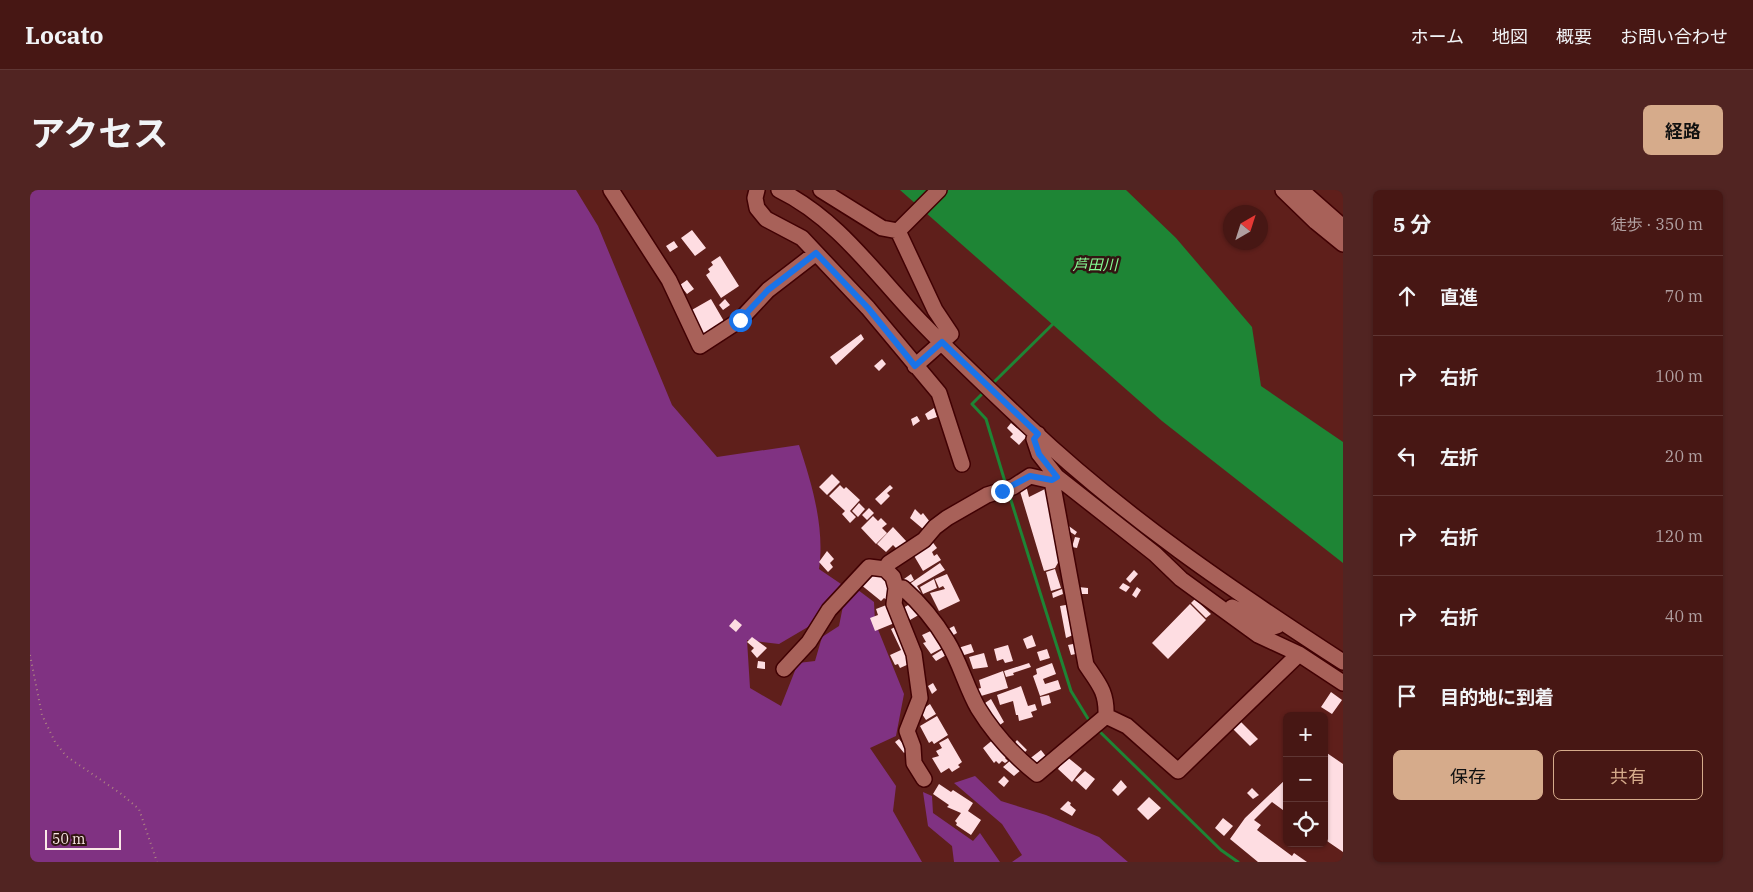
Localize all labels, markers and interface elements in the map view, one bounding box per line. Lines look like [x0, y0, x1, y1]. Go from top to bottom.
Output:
text: Locato [25, 19, 103, 51]
text: ホーム [1411, 25, 1464, 48]
text: 地図 [1492, 25, 1528, 48]
text: 概要 [1556, 25, 1592, 48]
text: お問い合わせ [1620, 25, 1728, 48]
button: 経路 [1643, 105, 1723, 155]
text: アクセス [30, 110, 168, 156]
north arrow [1223, 205, 1268, 250]
text: 5 分 [1393, 210, 1431, 238]
text: 徒歩 · 350 m [1611, 214, 1703, 234]
water label: 芦田川 [1072, 255, 1119, 274]
icon: ahead [1393, 282, 1421, 310]
text: 直進 [1440, 285, 1478, 309]
text: 70 m [1665, 286, 1703, 306]
route start [729, 309, 752, 332]
icon: right [1393, 362, 1421, 390]
text: 右折 [1440, 365, 1478, 389]
text: 100 m [1655, 366, 1703, 386]
icon: left [1393, 442, 1421, 470]
text: 左折 [1440, 445, 1478, 469]
text: 20 m [1665, 446, 1703, 466]
route end [991, 480, 1014, 503]
icon: right [1393, 522, 1421, 550]
text: 右折 [1440, 525, 1478, 549]
text: 120 m [1655, 526, 1703, 546]
icon: right [1393, 602, 1421, 630]
text: 右折 [1440, 605, 1478, 629]
text: 40 m [1665, 606, 1703, 626]
icon: arrive [1393, 682, 1421, 710]
text: 目的地に到着 [1440, 685, 1554, 709]
map controls [1283, 712, 1328, 847]
button: + [1283, 712, 1328, 757]
button: 保存 [1393, 750, 1543, 800]
button: 共有 [1553, 750, 1703, 800]
button: − [1283, 757, 1328, 802]
button: locate [1283, 802, 1328, 847]
scale bar [45, 827, 121, 850]
text: 50 m [52, 830, 85, 848]

